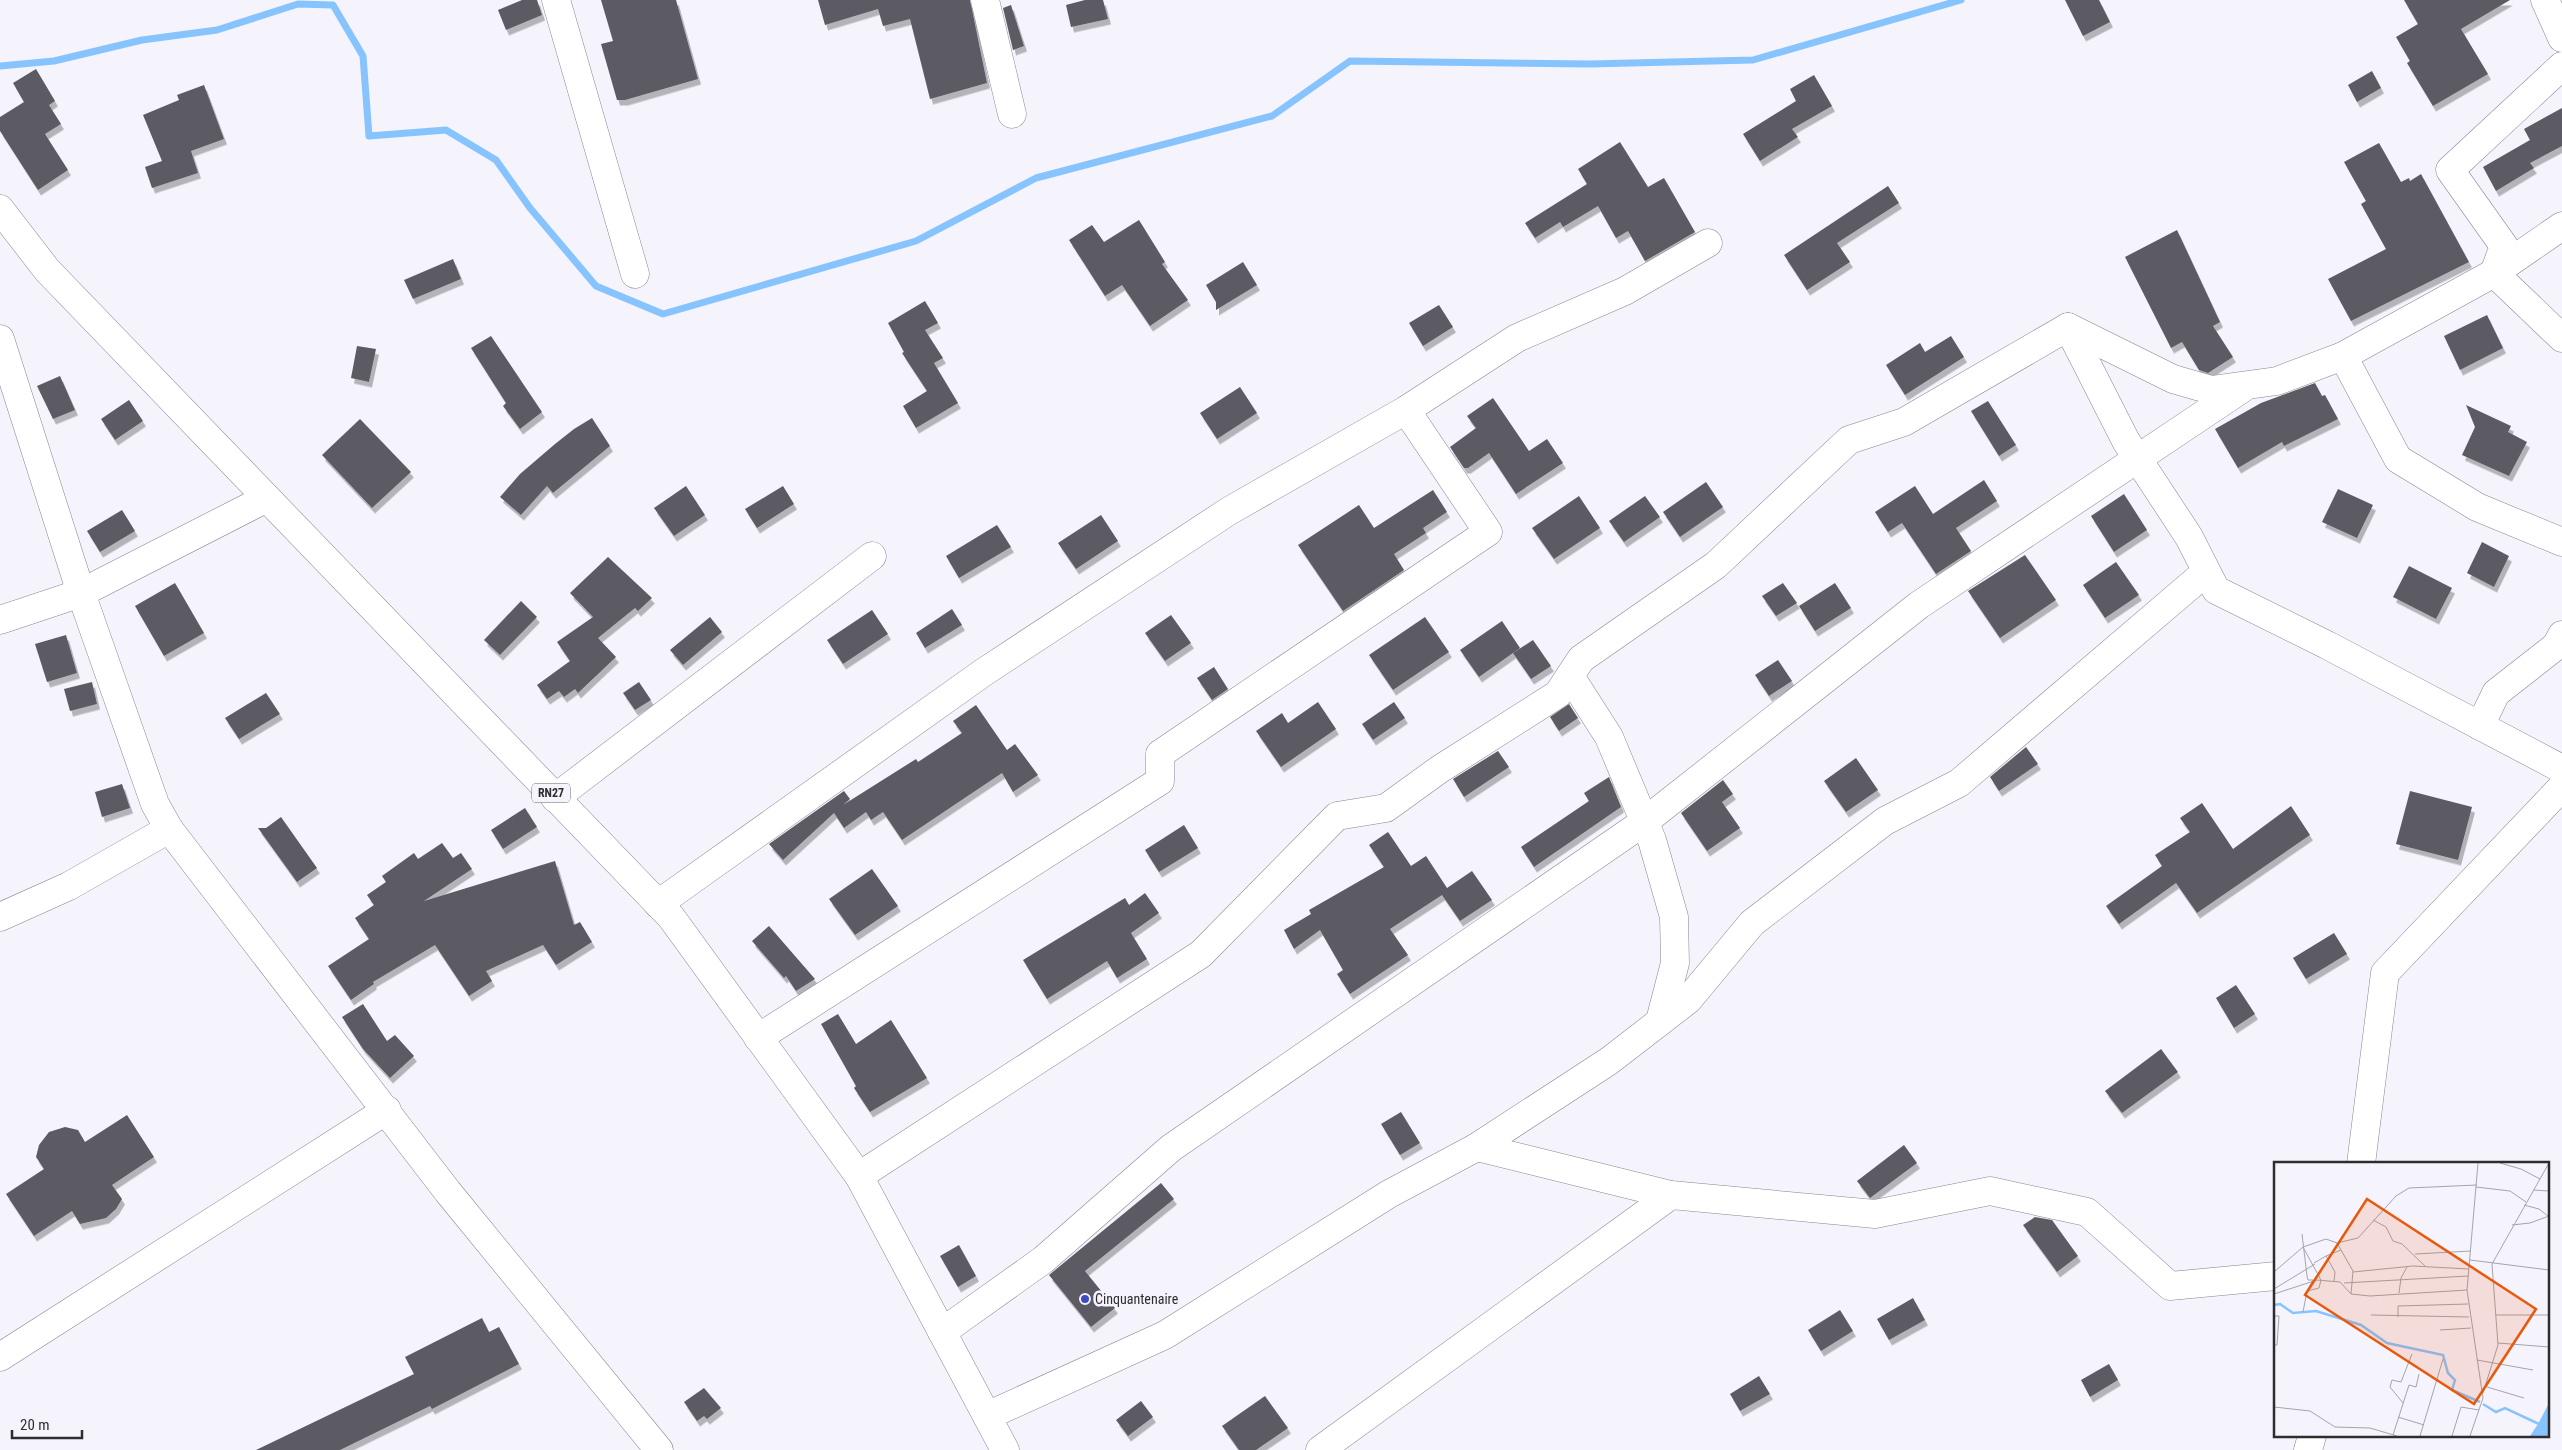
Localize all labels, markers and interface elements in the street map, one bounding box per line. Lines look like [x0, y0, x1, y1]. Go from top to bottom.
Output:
road number: RN27 [532, 784, 570, 802]
inset map [2274, 1162, 2550, 1438]
place label: Cinquantenaire [1095, 1291, 1179, 1307]
marker: Cinquantenaire [1079, 1293, 1091, 1305]
scale bar [12, 1408, 82, 1440]
text: 20 m [20, 1416, 50, 1434]

